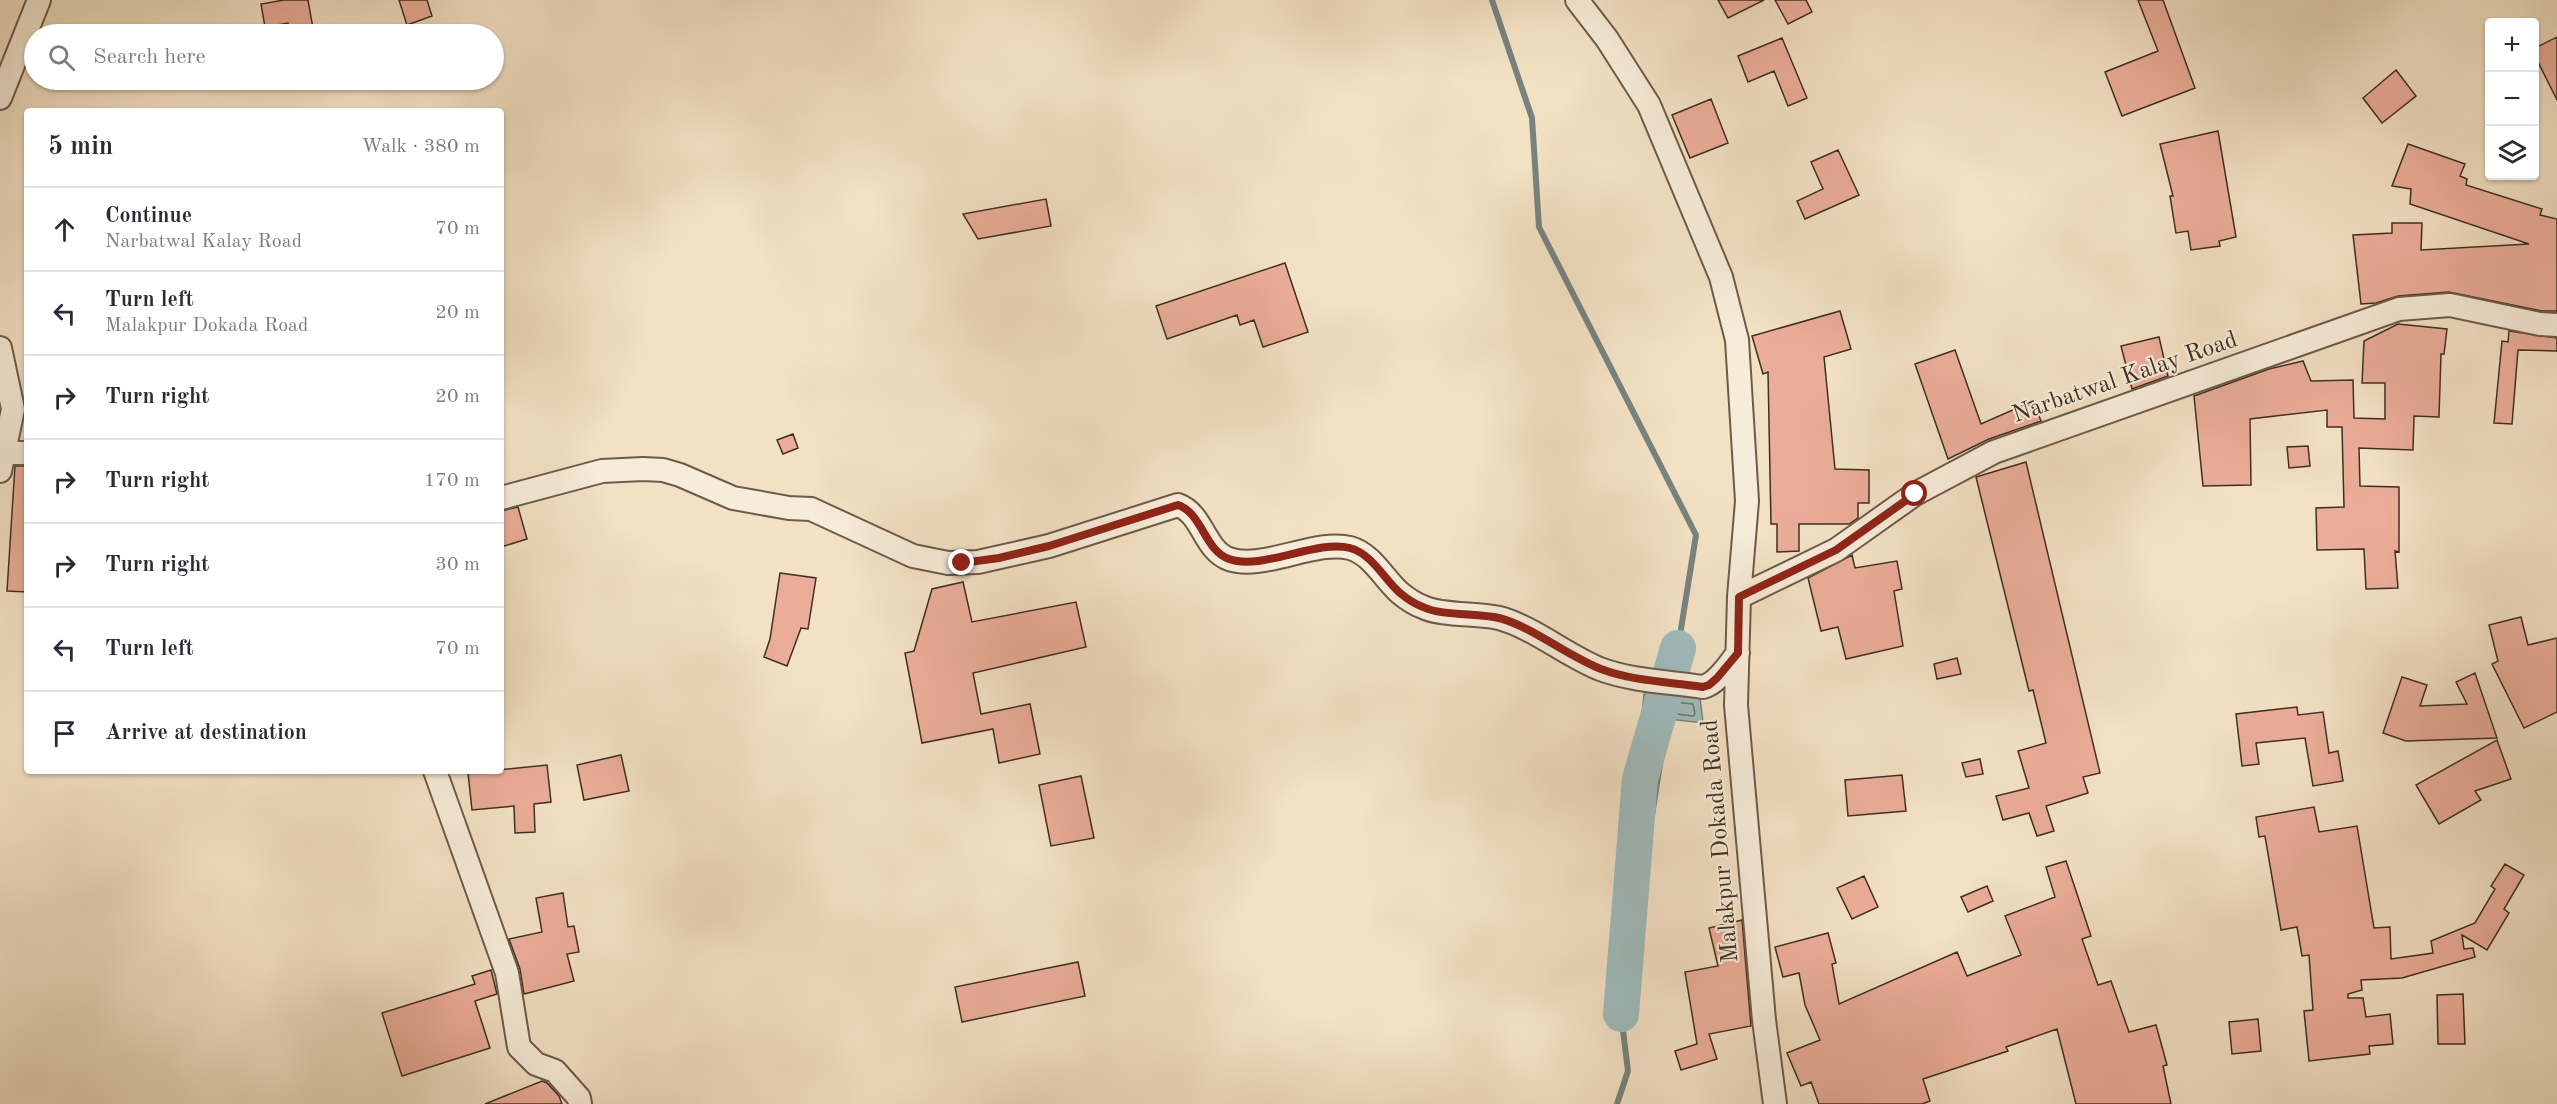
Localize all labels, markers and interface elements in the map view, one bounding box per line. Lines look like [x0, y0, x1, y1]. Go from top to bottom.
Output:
map controls [2485, 18, 2539, 180]
button: + [2485, 18, 2539, 72]
search box [24, 24, 504, 90]
icon: search [45, 41, 78, 74]
text: Search here [93, 46, 206, 68]
button: − [2485, 72, 2539, 126]
button: layers [2485, 126, 2539, 180]
text: 5 min [48, 134, 113, 160]
text: Walk · 380 m [361, 137, 480, 157]
text: Continue [105, 205, 192, 227]
icon: ahead [48, 213, 81, 246]
text: 70 m [435, 219, 480, 239]
text: Narbatwal Kalay Road [105, 232, 302, 252]
text: Turn left [105, 289, 194, 311]
icon: left [48, 297, 81, 330]
text: 20 m [435, 303, 480, 323]
text: Malakpur Dokada Road [105, 316, 308, 336]
street label: Narbatwal Kalay Road [2009, 328, 2241, 428]
icon: right [48, 381, 81, 414]
text: Turn right [105, 386, 209, 408]
text: 20 m [435, 387, 480, 407]
icon: right [48, 465, 81, 498]
text: Turn right [105, 470, 209, 492]
text: 170 m [424, 471, 480, 491]
route start [1901, 480, 1927, 506]
icon: right [48, 549, 81, 582]
route end [948, 549, 974, 575]
text: Turn right [105, 554, 209, 576]
text: 30 m [435, 555, 480, 575]
icon: left [48, 633, 81, 666]
text: Turn left [105, 638, 194, 660]
text: 70 m [435, 639, 480, 659]
icon: arrive [48, 717, 81, 750]
street label: Malakpur Dokada Road [1698, 718, 1744, 964]
text: Arrive at destination [105, 722, 307, 744]

